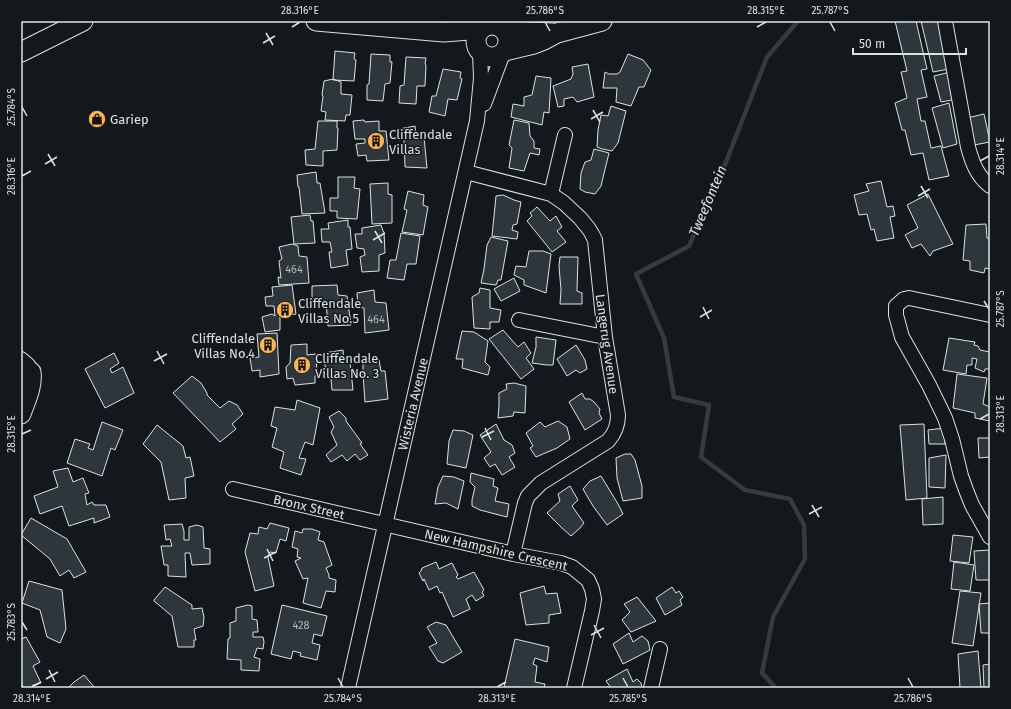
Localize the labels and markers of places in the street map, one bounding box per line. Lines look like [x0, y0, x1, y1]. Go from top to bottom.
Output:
shop icon: Gariep [87, 109, 107, 129]
place label: Gariep [110, 112, 149, 127]
place label: Cliffendale Villas [389, 127, 452, 157]
building icon: Cliffendale Villas [366, 131, 386, 151]
place label: Cliffendale Villas No.5 [298, 296, 361, 326]
building icon: Cliffendale Villas No.5 [275, 300, 295, 320]
place label: Cliffendale Villas No.4 [192, 331, 255, 361]
building icon: Cliffendale Villas No.4 [258, 335, 278, 355]
place label: Cliffendale Villas No. 3 [315, 351, 379, 381]
building icon: Cliffendale Villas No. 3 [292, 355, 312, 375]

